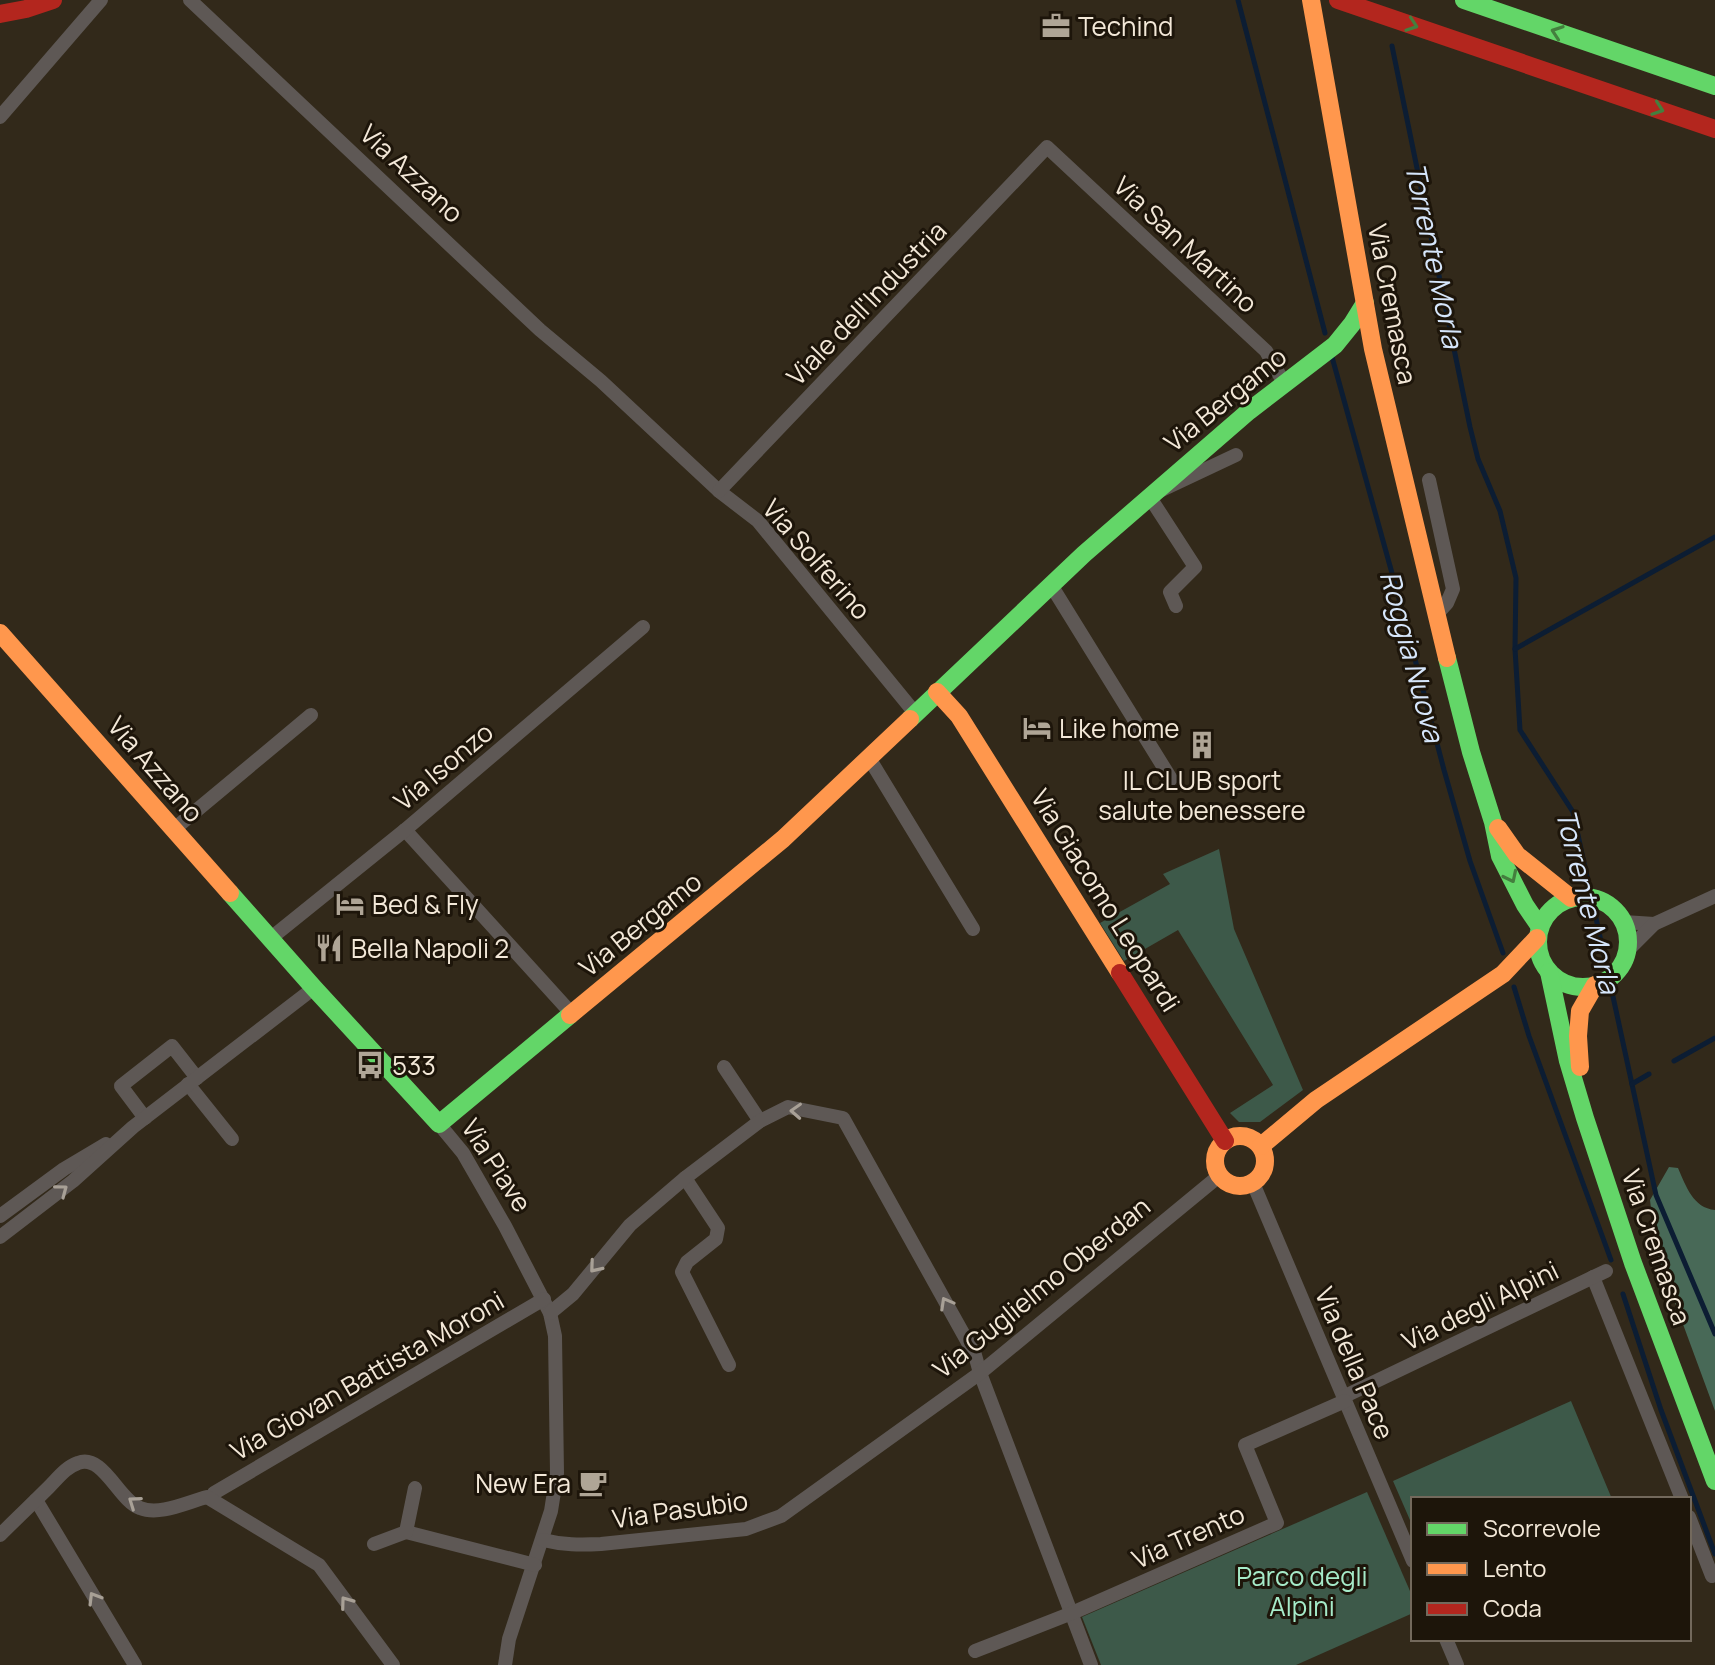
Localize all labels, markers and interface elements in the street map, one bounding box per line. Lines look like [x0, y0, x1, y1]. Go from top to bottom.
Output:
place label: Techind [1078, 8, 1173, 44]
office icon: Techind [1041, 11, 1071, 41]
one-way arrow [1404, 16, 1418, 32]
one-way arrow [1551, 26, 1565, 42]
one-way arrow [1650, 100, 1664, 116]
street label: Via Azzano [352, 116, 472, 230]
water label: Torrente Morla [1397, 159, 1473, 353]
street label: Via San Martino [1106, 168, 1266, 320]
street label: Viale dell'Industria [778, 213, 954, 393]
street label: Via Cremasca [1360, 221, 1426, 387]
street label: Via Bergamo [1156, 338, 1294, 460]
street label: Via Solferino [755, 491, 879, 627]
water label: Roggia Nuova [1372, 566, 1454, 747]
street label: Via Azzano [100, 708, 212, 830]
place label: Like home [1059, 710, 1179, 746]
hotel icon: Like home [1022, 713, 1052, 743]
street label: Via Isonzo [386, 714, 500, 818]
building icon: IL CLUB sport salute benessere [1187, 730, 1217, 760]
place label: IL CLUB sport salute benessere [1098, 762, 1306, 828]
street label: Via Giacomo Leopardi [1023, 782, 1189, 1018]
water label: Torrente Morla [1548, 805, 1631, 998]
street label: Via Bergamo [571, 863, 709, 985]
one-way arrow [1501, 868, 1516, 883]
place label: Bed & Fly [372, 886, 479, 922]
hotel icon: Bed & Fly [335, 889, 365, 919]
place label: Bella Napoli 2 [351, 930, 509, 966]
restaurant icon: Bella Napoli 2 [314, 933, 344, 963]
place label: 533 [392, 1047, 436, 1083]
bus stop icon: 533 [355, 1050, 385, 1080]
one-way arrow [789, 1102, 801, 1119]
street label: Via Piave [453, 1111, 541, 1219]
street label: Via Cremasca [1614, 1164, 1700, 1330]
one-way arrow [53, 1185, 68, 1199]
street label: Via Guglielmo Oberdan [925, 1188, 1157, 1386]
street label: Via degli Alpini [1396, 1252, 1564, 1358]
one-way arrow [591, 1258, 605, 1273]
street label: Via della Pace [1307, 1281, 1403, 1445]
street label: Via Giovan Battista Moroni [224, 1282, 510, 1468]
one-way arrow [940, 1297, 956, 1312]
place label: New Era [475, 1465, 571, 1501]
cafe icon: New Era [578, 1468, 608, 1498]
street label: Via Pasubio [610, 1482, 750, 1536]
street label: Via Trento [1126, 1495, 1250, 1577]
one-way arrow [128, 1497, 143, 1512]
legend [1411, 1497, 1691, 1641]
text: Scorrevole [1483, 1511, 1601, 1544]
text: Lento [1483, 1551, 1547, 1584]
park label: Parco degli Alpini [1236, 1558, 1368, 1624]
text: Coda [1483, 1591, 1542, 1624]
one-way arrow [89, 1592, 104, 1607]
one-way arrow [342, 1596, 356, 1611]

